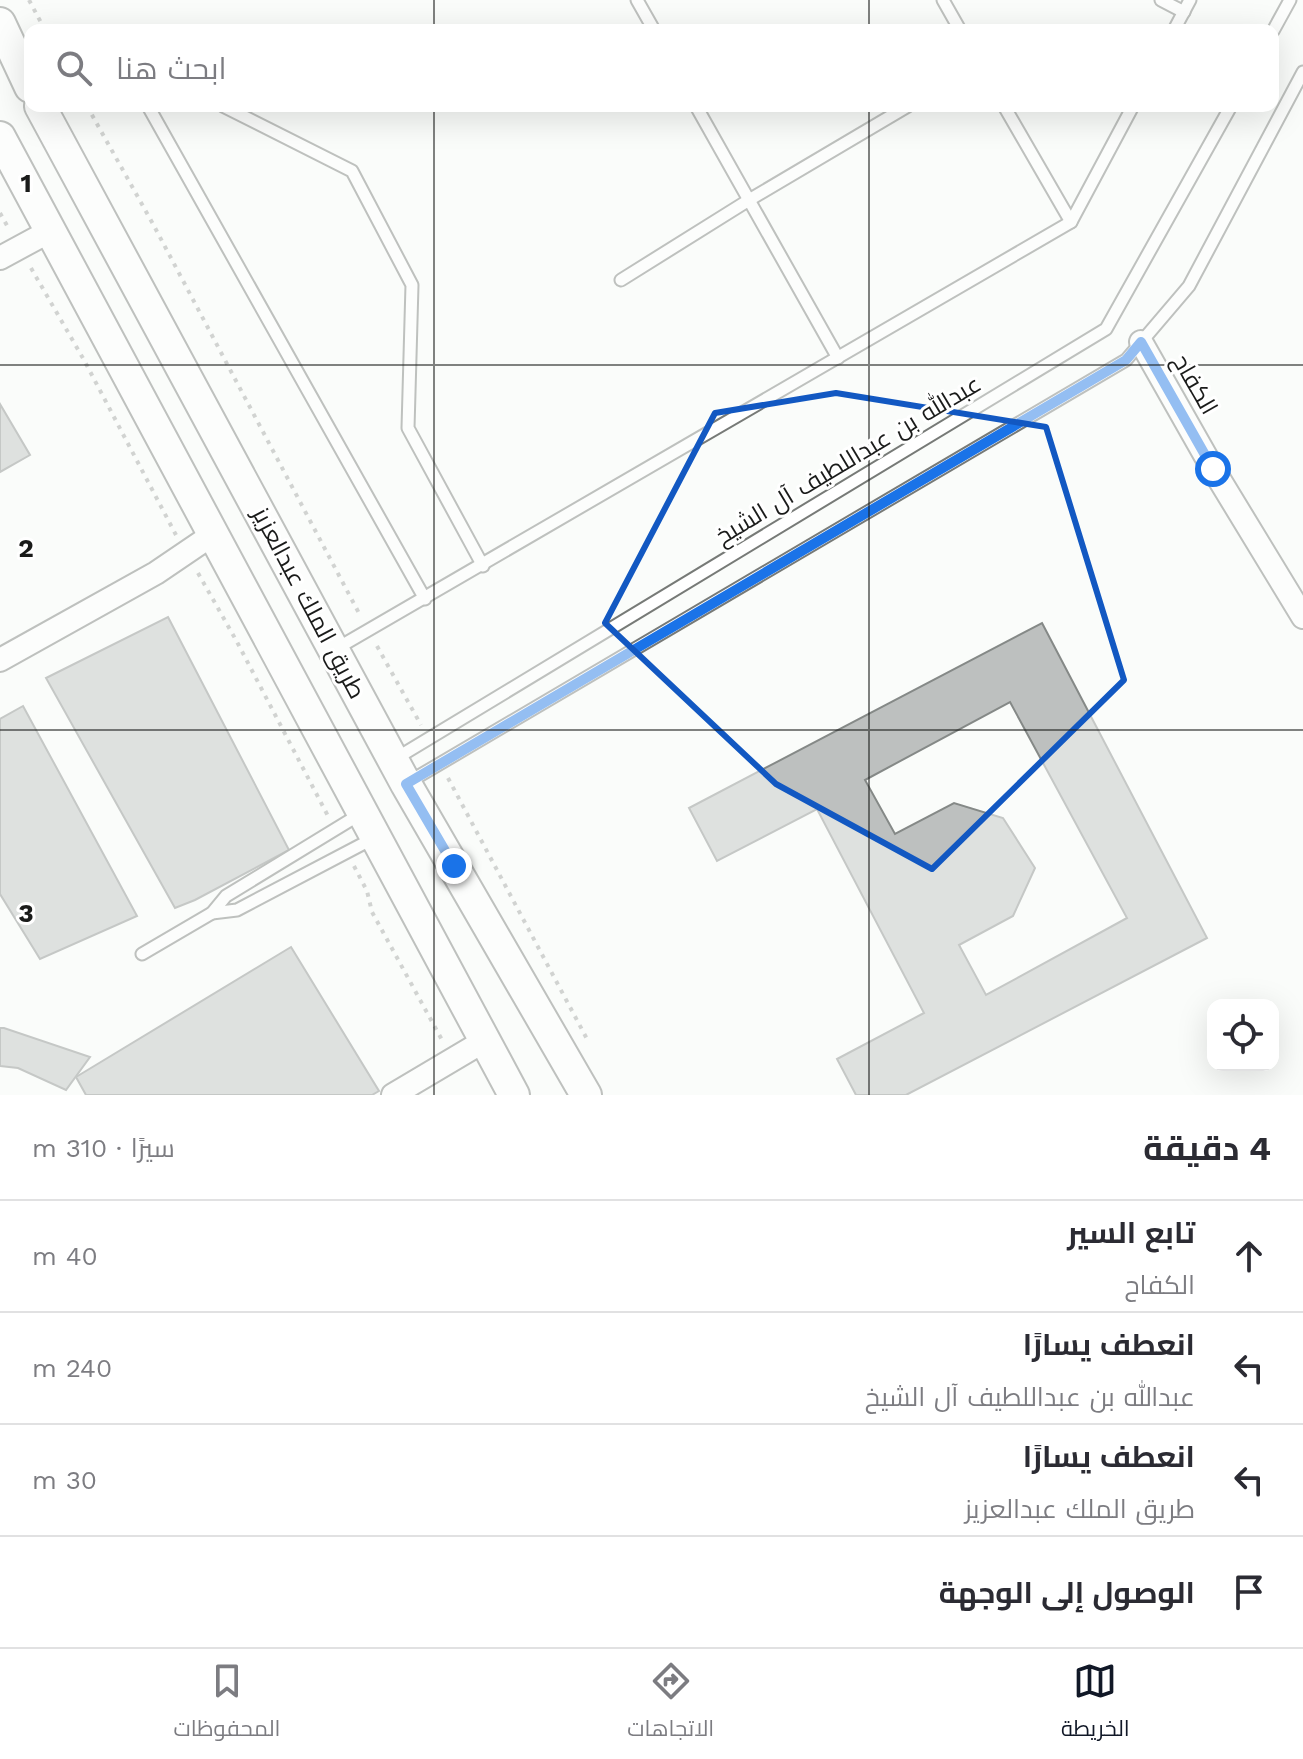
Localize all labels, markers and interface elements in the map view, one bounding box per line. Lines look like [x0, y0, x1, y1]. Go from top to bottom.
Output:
search box [24, 24, 1279, 112]
icon: search [52, 46, 96, 90]
text: ابحث هنا [116, 51, 226, 86]
text: 1 [20, 168, 32, 198]
street label: الكفاح [1165, 349, 1223, 420]
street label: عبدالله بن عبداللطيف آل الشيخ [709, 368, 987, 552]
route start [1195, 451, 1231, 487]
street label: طريق الملك عبدالعزيز [245, 501, 371, 704]
text: 2 [18, 533, 34, 563]
route end [436, 848, 472, 884]
text: 3 [18, 898, 34, 928]
map controls [1207, 999, 1279, 1071]
button: locate [1207, 999, 1279, 1071]
text: 4 دقيقة [1143, 1128, 1271, 1168]
text: سيرًا · 310 m [32, 1133, 175, 1163]
text: تابع السير [1067, 1215, 1195, 1250]
icon: ahead [1227, 1234, 1271, 1278]
text: 40 m [32, 1241, 98, 1271]
text: الكفاح [1124, 1270, 1195, 1300]
text: انعطف يسارًا [1023, 1327, 1195, 1362]
icon: left [1227, 1346, 1271, 1390]
text: 240 m [32, 1353, 112, 1383]
text: عبدالله بن عبداللطيف آل الشيخ [865, 1382, 1195, 1412]
text: انعطف يسارًا [1023, 1439, 1195, 1474]
icon: left [1227, 1458, 1271, 1502]
text: 30 m [32, 1465, 97, 1495]
text: طريق الملك عبدالعزيز [965, 1494, 1195, 1524]
icon: arrive [1227, 1570, 1271, 1614]
text: الوصول إلى الوجهة [939, 1575, 1195, 1610]
tab: المحفوظات [173, 1659, 280, 1749]
tab: الاتجاهات [627, 1659, 714, 1749]
tab: الخريطة [1061, 1659, 1130, 1749]

